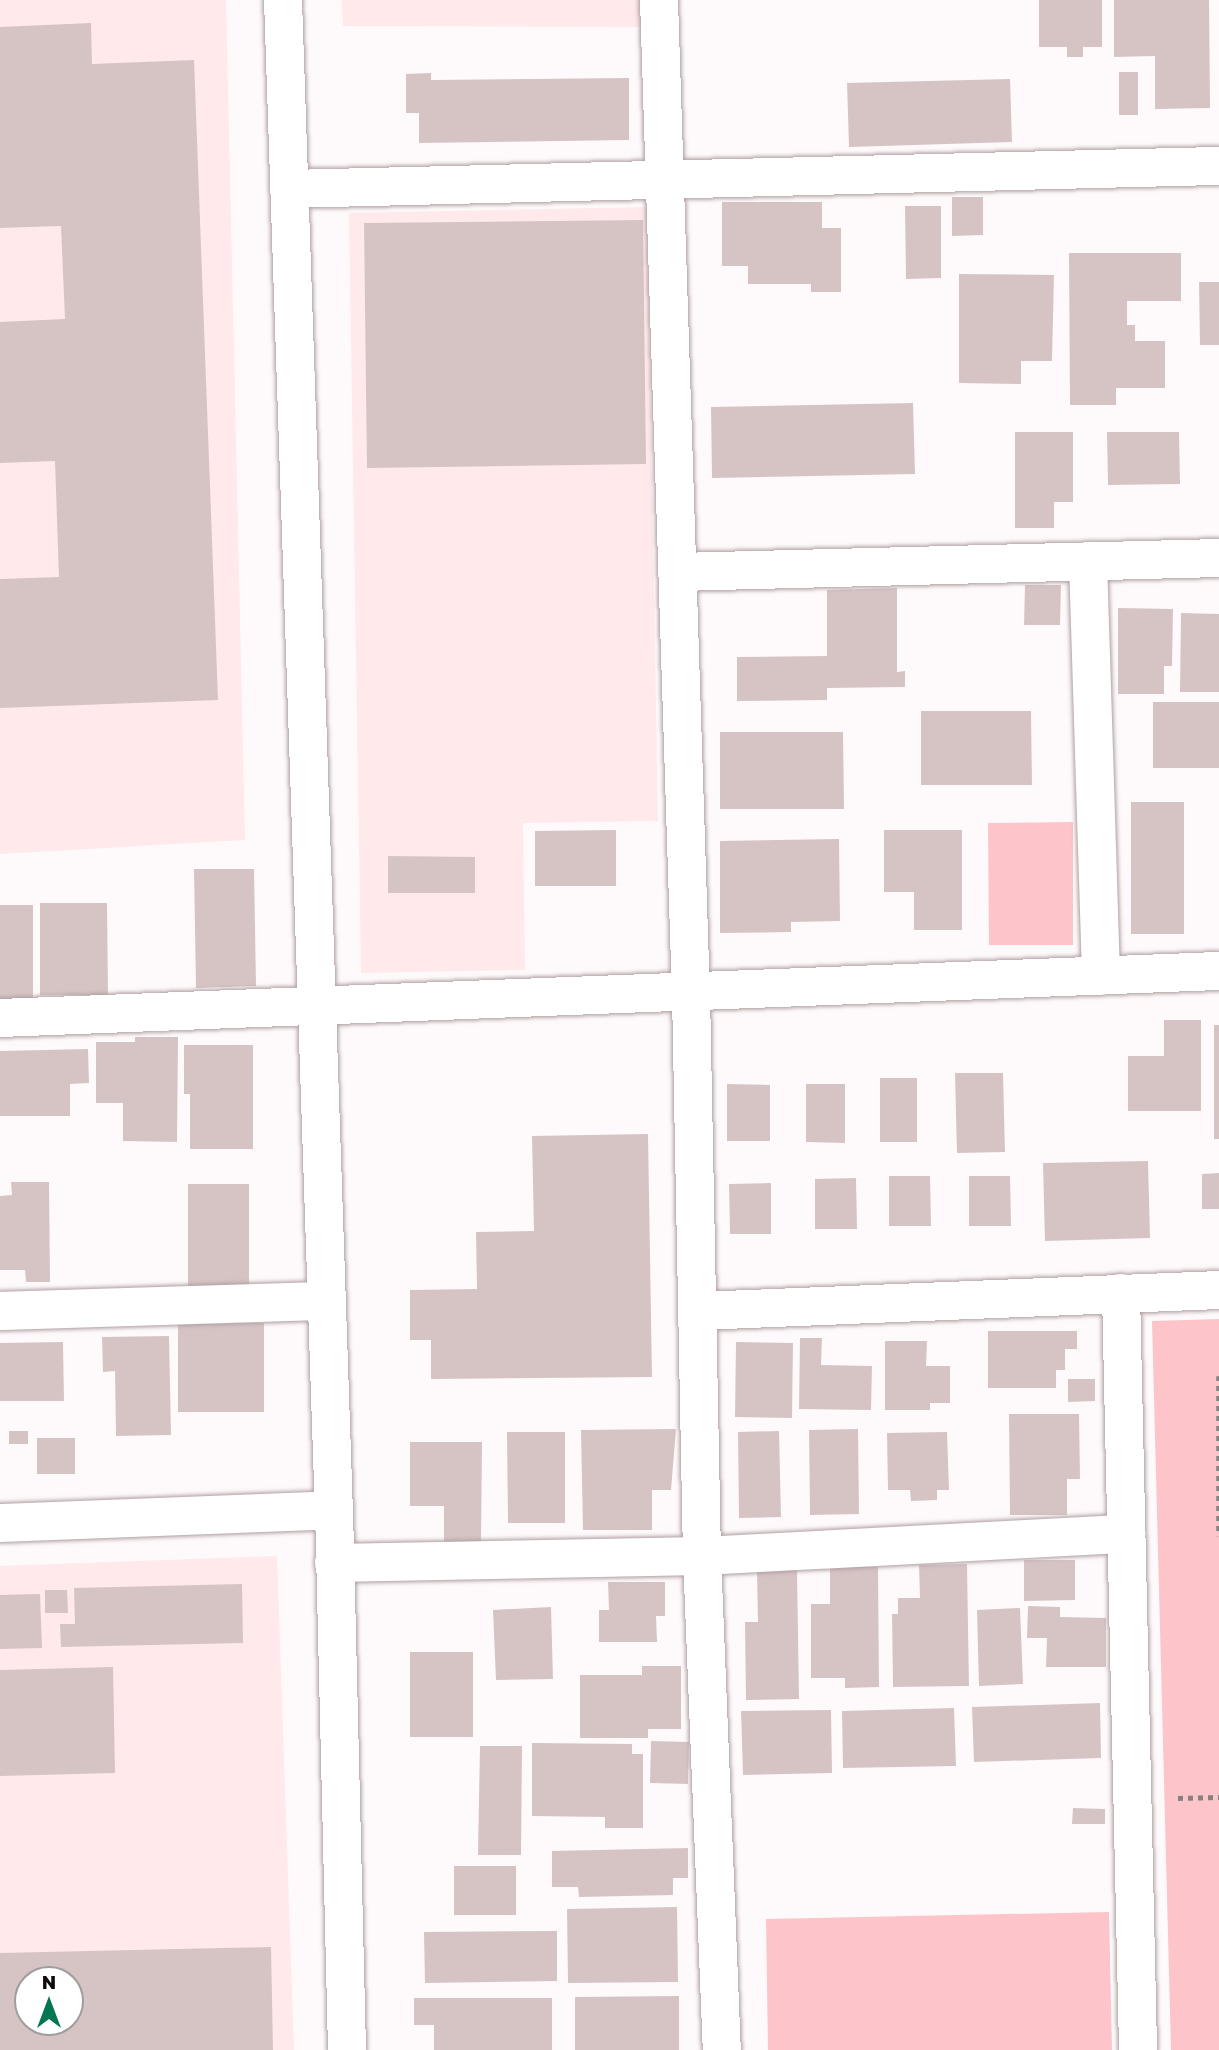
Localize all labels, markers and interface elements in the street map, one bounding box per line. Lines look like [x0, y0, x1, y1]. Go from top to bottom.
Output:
north arrow [14, 1966, 84, 2036]
text: N [42, 1970, 56, 1993]

